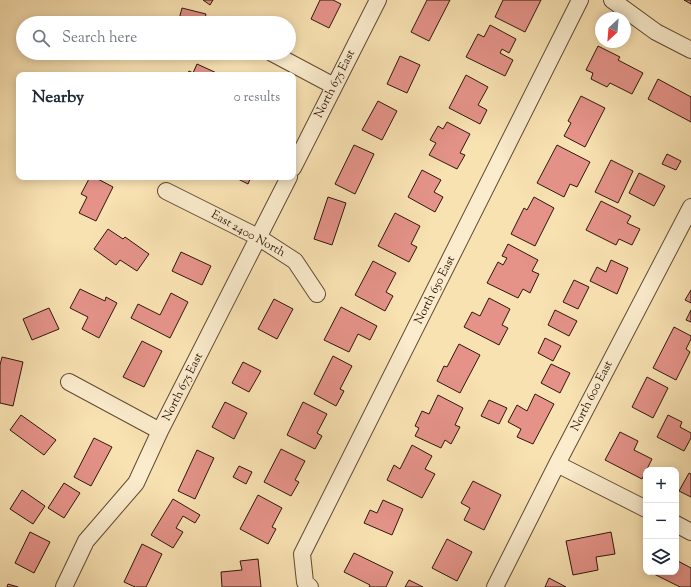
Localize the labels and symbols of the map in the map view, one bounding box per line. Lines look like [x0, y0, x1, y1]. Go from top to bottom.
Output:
north arrow [595, 12, 631, 48]
street label: North 675 East [310, 47, 360, 121]
street label: East 2400 North [208, 206, 288, 262]
street label: North 650 East [410, 253, 460, 327]
street label: North 675 East [158, 350, 208, 424]
street label: North 600 East [567, 358, 617, 434]

